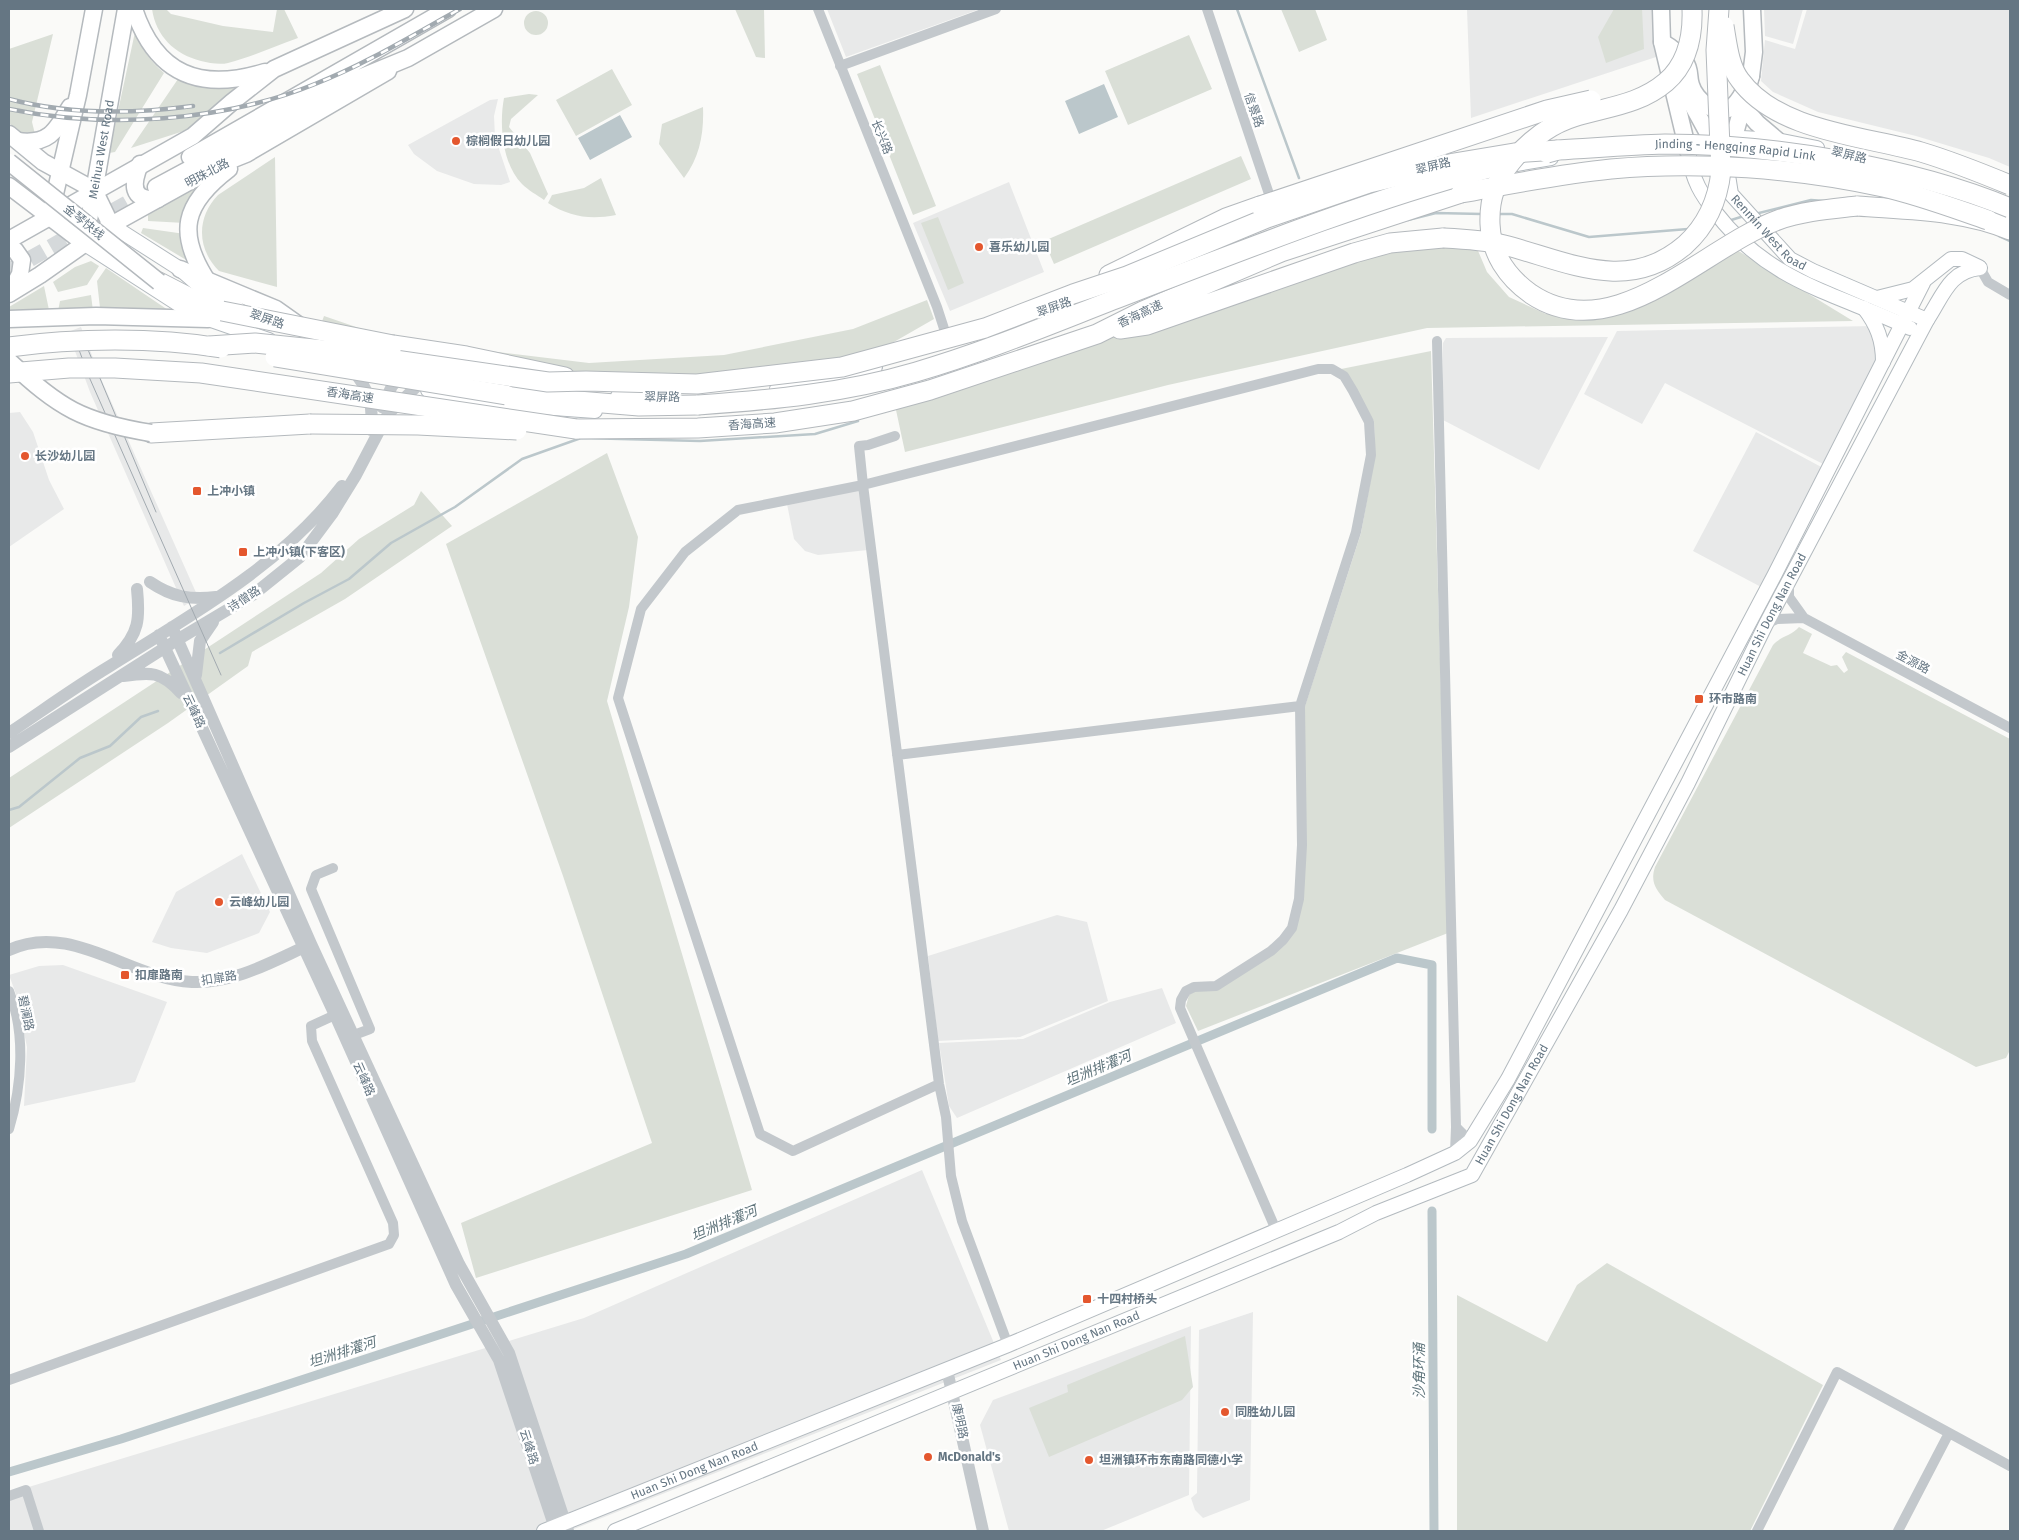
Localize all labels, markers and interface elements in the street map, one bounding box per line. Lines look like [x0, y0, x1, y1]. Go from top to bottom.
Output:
street label: 信景路 [1242, 91, 1266, 129]
street label: Meihua West Road [86, 99, 117, 200]
street label: 长兴路 [869, 118, 895, 156]
place label: 棕榈假日幼儿园 [466, 134, 550, 148]
marker: 棕榈假日幼儿园 [450, 135, 462, 147]
street label: Jinding - Hengqing Rapid Link [1655, 137, 1817, 163]
street label: 翠屏路 [1830, 144, 1868, 166]
street label: 翠屏路 [1414, 155, 1452, 177]
street label: 明珠北路 [183, 156, 231, 190]
street label: Renmin West Road [1728, 192, 1809, 273]
street label: 金琴快线 [61, 201, 107, 243]
place label: 喜乐幼儿园 [989, 240, 1049, 254]
marker: 喜乐幼儿园 [973, 241, 985, 253]
street label: 翠屏路 [1035, 294, 1073, 320]
street label: 香海高速 [1115, 298, 1165, 330]
street label: 翠屏路 [248, 307, 286, 331]
street label: 香海高速 [325, 384, 375, 406]
street label: 翠屏路 [644, 390, 680, 404]
street label: 香海高速 [728, 415, 776, 433]
place label: 长沙幼儿园 [35, 449, 95, 463]
marker: 长沙幼儿园 [19, 450, 31, 462]
place label: 上冲小镇 [207, 484, 255, 498]
marker: 上冲小镇 [191, 485, 203, 497]
place label: 上冲小镇(下客区) [253, 545, 345, 559]
marker: 上冲小镇(下客区) [237, 546, 249, 558]
street label: Huan Shi Dong Nan Road [1735, 551, 1809, 678]
street label: 诗僧路 [225, 583, 263, 615]
street label: 金源路 [1894, 647, 1932, 677]
street label: 云峰路 [180, 692, 208, 730]
place label: 环市路南 [1709, 692, 1757, 706]
marker: 环市路南 [1693, 693, 1705, 705]
place label: 云峰幼儿园 [229, 895, 289, 909]
marker: 云峰幼儿园 [213, 896, 225, 908]
place label: 扣扉路南 [135, 968, 183, 982]
street label: 扣扉路 [200, 968, 238, 988]
marker: 扣扉路南 [119, 969, 131, 981]
street label: 碧澜路 [15, 994, 37, 1032]
street label: Huan Shi Dong Nan Road [1472, 1042, 1551, 1167]
water label: 坦洲排灌河 [1063, 1046, 1136, 1090]
street label: 云峰路 [350, 1060, 378, 1098]
water label: 坦洲排灌河 [689, 1201, 762, 1245]
place label: 十四村桥头 [1097, 1292, 1157, 1306]
marker: 十四村桥头 [1081, 1293, 1093, 1305]
street label: Huan Shi Dong Nan Road [1011, 1308, 1142, 1373]
water label: 坦洲排灌河 [306, 1333, 381, 1371]
water label: 沙角环涌 [1411, 1341, 1428, 1399]
street label: 康明路 [949, 1402, 971, 1440]
place label: 同胜幼儿园 [1235, 1405, 1295, 1419]
marker: 同胜幼儿园 [1219, 1406, 1231, 1418]
street label: 云峰路 [517, 1428, 541, 1466]
street label: Huan Shi Dong Nan Road [629, 1439, 760, 1503]
place label: McDonald's [938, 1450, 1001, 1464]
marker: McDonald's [922, 1451, 934, 1463]
place label: 坦洲镇环市东南路同德小学 [1099, 1453, 1243, 1467]
marker: 坦洲镇环市东南路同德小学 [1083, 1454, 1095, 1466]

